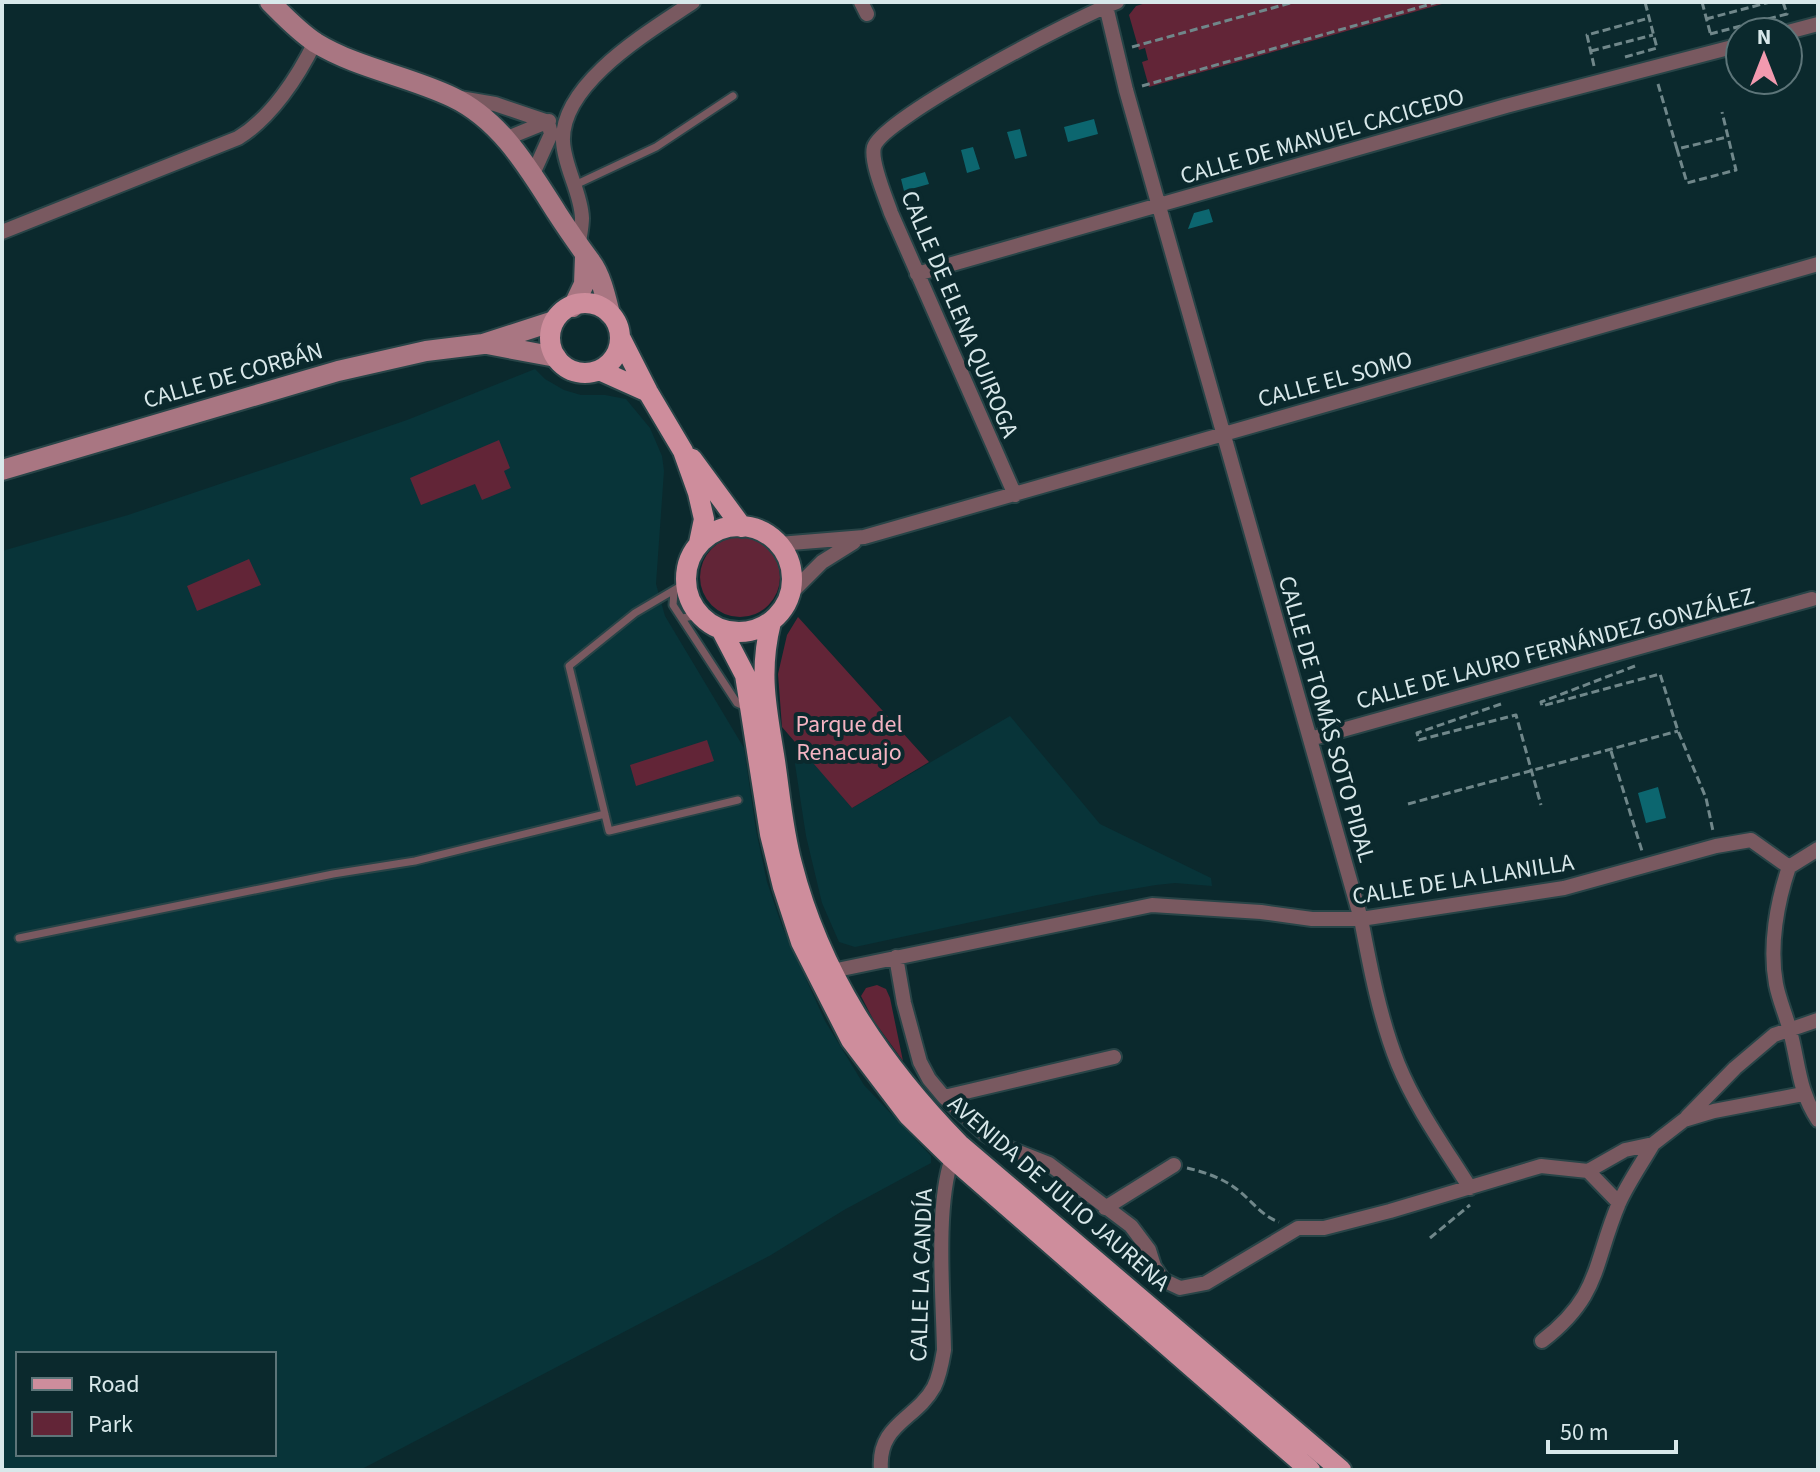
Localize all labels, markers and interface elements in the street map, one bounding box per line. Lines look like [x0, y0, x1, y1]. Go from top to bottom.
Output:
north arrow [1724, 16, 1804, 96]
text: N [1757, 21, 1771, 53]
street label: CALLE DE MANUEL CACICEDO [1176, 79, 1468, 194]
street label: CALLE DE ELENA QUIROGA [892, 185, 1027, 443]
street label: CALLE DE CORBÁN [139, 333, 327, 418]
street label: CALLE EL SOMO [1254, 342, 1416, 417]
street label: CALLE DE TOMÁS SOTO PIDAL [1269, 572, 1384, 867]
street label: CALLE DE LAURO FERNÁNDEZ GONZÁLEZ [1352, 578, 1758, 719]
park label: Parque del Renacuajo [795, 707, 903, 770]
street label: CALLE DE LA LLANILLA [1350, 845, 1576, 914]
street label: AVENIDA DE JULIO JAURENA [940, 1087, 1177, 1300]
street label: CALLE LA CANDÍA [901, 1188, 942, 1362]
legend [16, 1352, 276, 1456]
text: Road [88, 1367, 140, 1402]
scale bar [1548, 1404, 1676, 1454]
text: Park [88, 1407, 133, 1442]
text: 50 m [1560, 1415, 1609, 1450]

